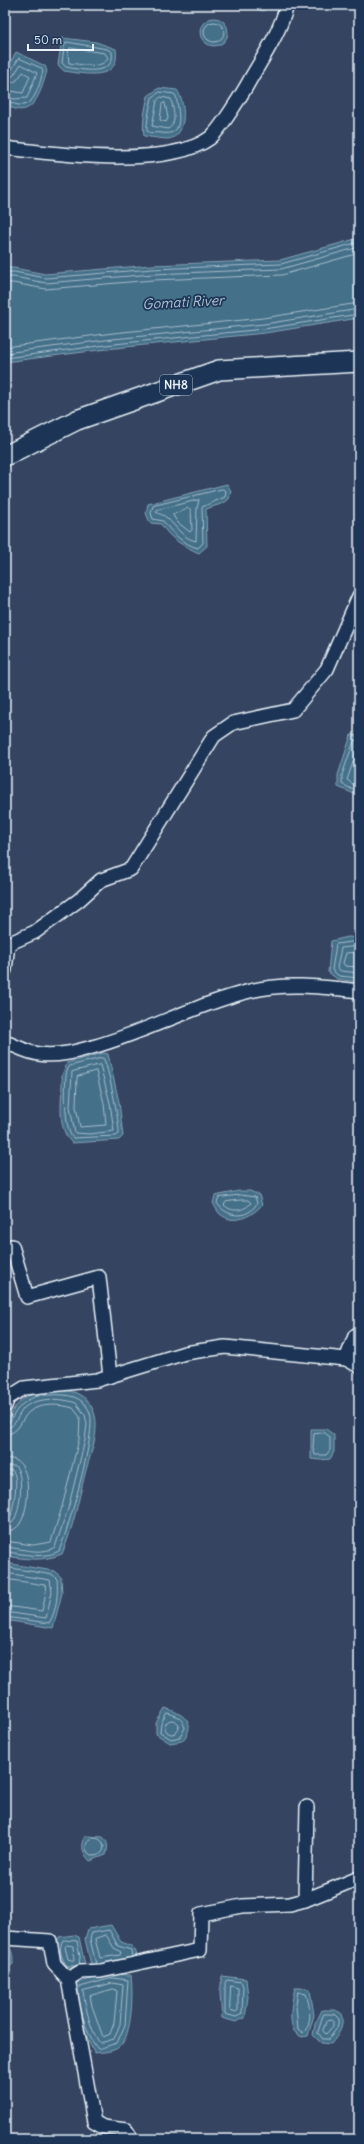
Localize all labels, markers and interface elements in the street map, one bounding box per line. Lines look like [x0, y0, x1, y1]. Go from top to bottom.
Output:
scale bar [28, 26, 93, 52]
text: 50 m [34, 32, 63, 47]
water label: Gomati River [142, 291, 226, 313]
road number: NH8 [160, 375, 192, 395]

